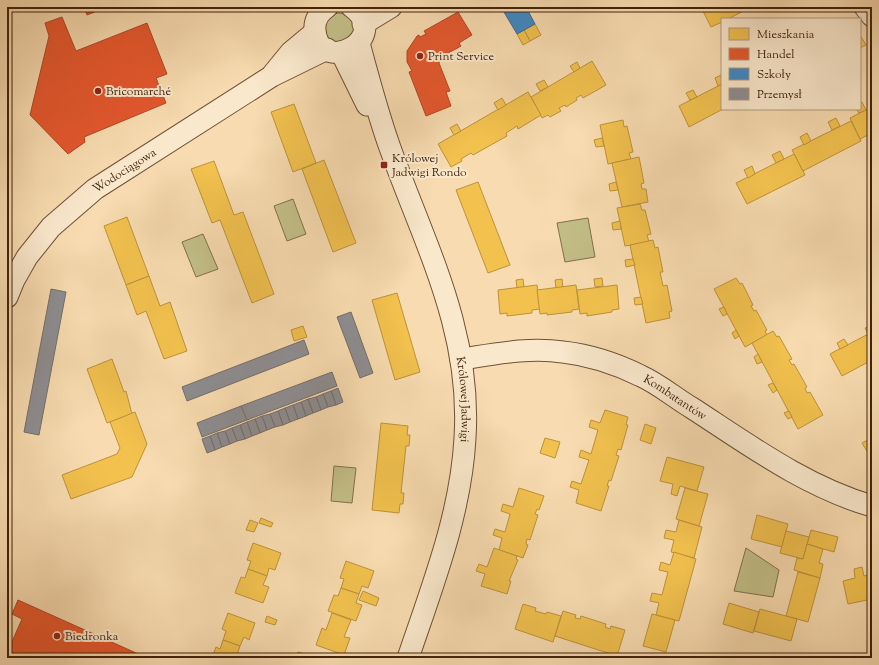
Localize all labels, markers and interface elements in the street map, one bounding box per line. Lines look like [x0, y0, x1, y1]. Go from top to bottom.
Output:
legend [721, 18, 861, 110]
text: Mieszkania [757, 26, 815, 44]
text: Handel [757, 46, 795, 64]
place label: Print Service [428, 48, 494, 66]
marker: Print Service [415, 51, 425, 61]
text: Szkoły [757, 66, 791, 84]
place label: Bricomarché [106, 83, 171, 101]
marker: Bricomarché [93, 86, 103, 96]
text: Przemysł [757, 86, 802, 104]
street label: Wodociągowa [89, 144, 161, 198]
place label: Królowej Jadwigi Rondo [391, 150, 467, 182]
marker: Królowej Jadwigi Rondo [379, 160, 389, 170]
street label: Królowej Jadwigi [451, 355, 474, 443]
street label: Kombatantów [640, 371, 710, 425]
place label: Biedronka [65, 628, 119, 646]
marker: Biedronka [52, 631, 62, 641]

